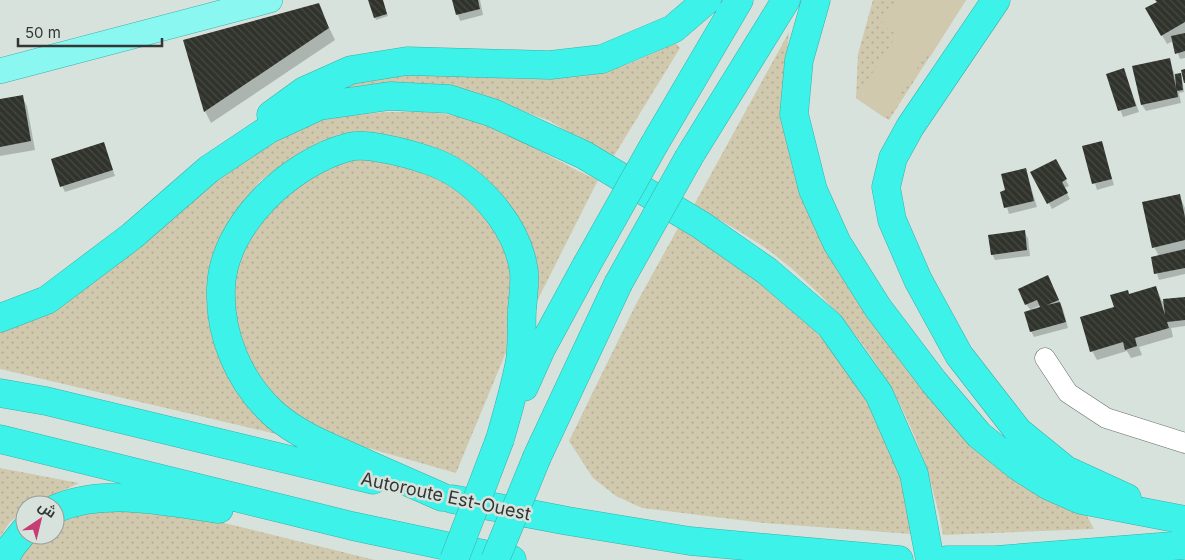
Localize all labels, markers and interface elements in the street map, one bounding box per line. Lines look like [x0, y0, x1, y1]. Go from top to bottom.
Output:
scale bar [18, 15, 161, 47]
text: 50 m [25, 23, 61, 42]
street label: Autoroute Est-Ouest [359, 468, 533, 524]
north arrow [15, 495, 65, 545]
text: ش [35, 497, 60, 522]

